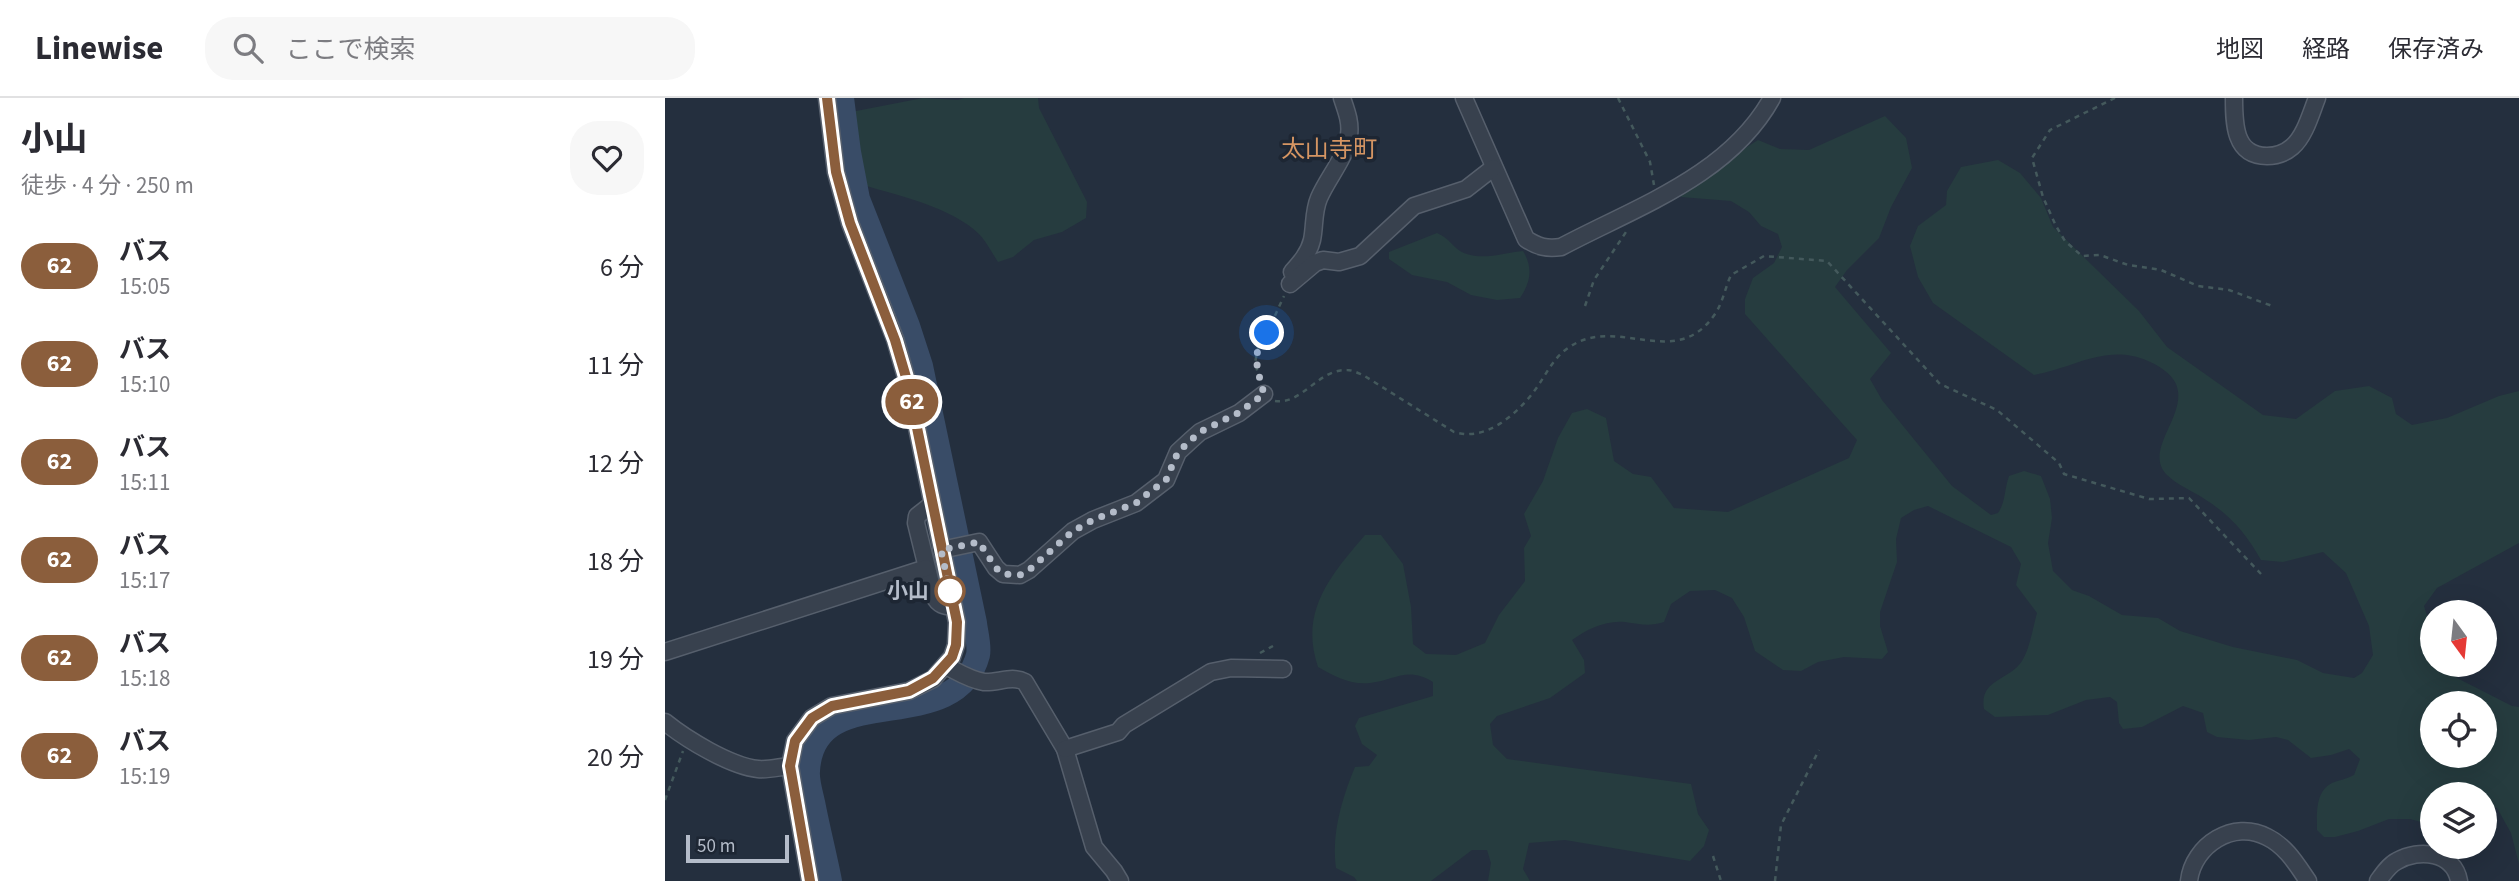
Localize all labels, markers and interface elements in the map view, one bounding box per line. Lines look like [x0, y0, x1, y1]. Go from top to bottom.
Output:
search box [205, 17, 695, 80]
text: Linewise [35, 25, 163, 72]
icon: search [229, 29, 267, 67]
text: ここで検索 [285, 31, 415, 68]
text: 地図 [2216, 32, 2264, 67]
text: 経路 [2302, 32, 2350, 67]
text: 保存済み [2388, 32, 2484, 67]
text: 小山 [21, 116, 87, 163]
button: heart [570, 121, 644, 195]
district label: 太山寺町 [1281, 132, 1377, 167]
text: 徒歩 · 4 分 · 250 m [21, 169, 194, 202]
text: バス [119, 233, 171, 270]
text: 62 [47, 248, 72, 283]
text: 6 分 [600, 249, 644, 286]
text: 15:05 [119, 270, 170, 303]
your location [1249, 315, 1284, 350]
text: バス [119, 331, 171, 368]
text: 62 [47, 346, 72, 381]
text: 11 分 [587, 347, 644, 384]
text: 15:10 [119, 368, 170, 401]
line badge: 62 [881, 379, 943, 425]
text: 62 [899, 384, 925, 419]
text: バス [119, 429, 171, 466]
text: 62 [47, 444, 72, 479]
text: 12 分 [587, 445, 644, 482]
text: 15:11 [119, 466, 170, 499]
text: バス [119, 527, 171, 564]
text: 62 [47, 542, 72, 577]
text: 18 分 [587, 543, 644, 580]
text: 15:17 [119, 564, 170, 597]
place label: 小山 [887, 576, 929, 606]
marker: 小山 [935, 576, 965, 606]
north arrow [2420, 600, 2497, 677]
map controls [2420, 600, 2497, 859]
text: バス [119, 625, 171, 662]
text: 62 [47, 640, 72, 675]
text: 19 分 [587, 641, 644, 678]
text: 15:18 [119, 662, 170, 695]
button: locate [2420, 691, 2497, 768]
text: バス [119, 723, 171, 760]
text: 62 [47, 738, 72, 773]
text: 20 分 [587, 739, 644, 776]
text: 15:19 [119, 760, 170, 793]
button: layers [2420, 782, 2497, 859]
scale bar [686, 832, 789, 864]
text: 50 m [697, 833, 735, 860]

